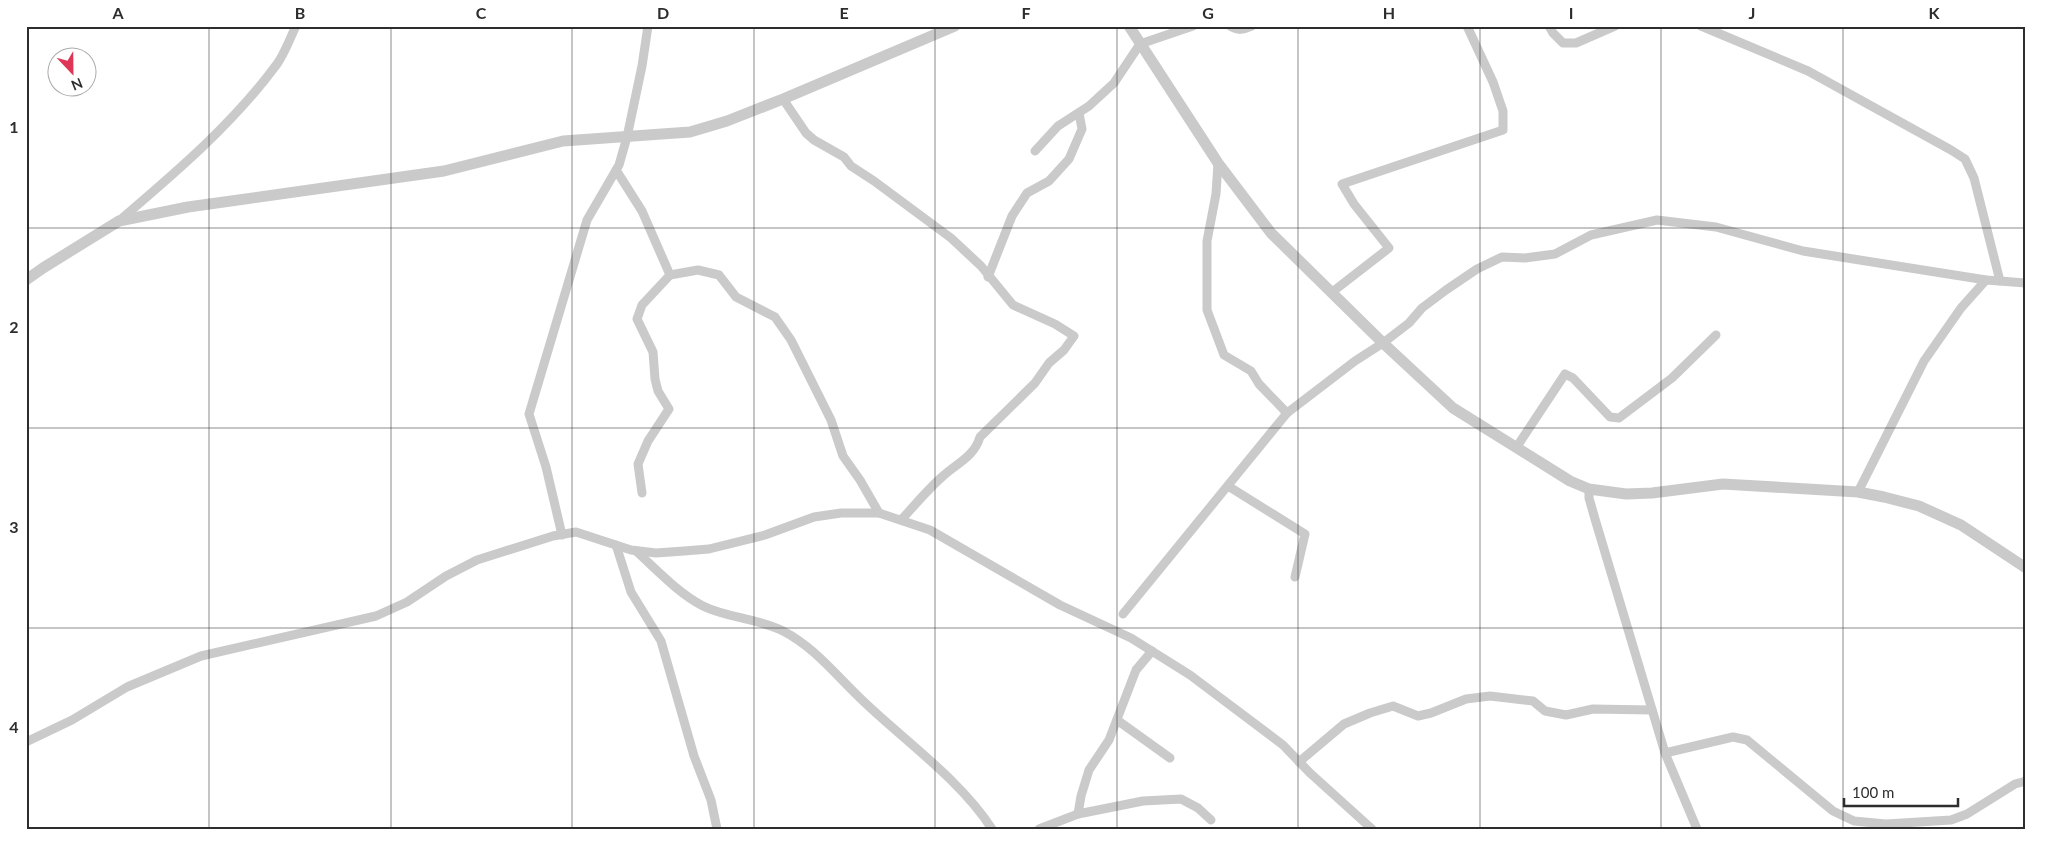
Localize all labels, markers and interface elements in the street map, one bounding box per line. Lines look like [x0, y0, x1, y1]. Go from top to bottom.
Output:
text: A [111, 3, 124, 22]
text: B [295, 3, 305, 22]
text: C [476, 3, 487, 22]
text: D [657, 3, 669, 22]
text: E [839, 3, 849, 22]
text: F [1021, 3, 1031, 22]
text: G [1202, 3, 1214, 22]
text: H [1383, 3, 1395, 22]
text: I [1569, 3, 1573, 22]
text: J [1749, 3, 1755, 22]
text: K [1929, 3, 1941, 22]
north arrow [48, 48, 98, 98]
text: N [69, 75, 85, 94]
text: 1 [9, 117, 19, 136]
text: 2 [9, 317, 19, 336]
text: 3 [9, 517, 19, 536]
text: 4 [9, 717, 19, 736]
scale bar [1844, 775, 1958, 807]
text: 100 m [1852, 783, 1894, 801]

